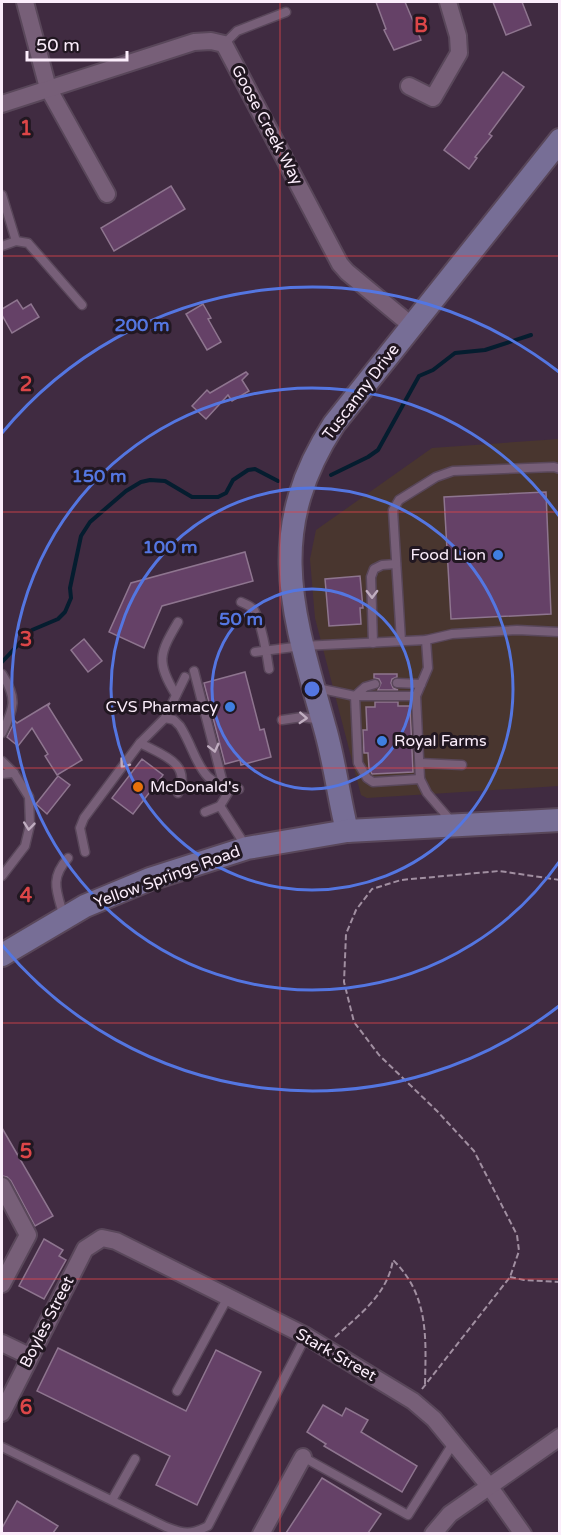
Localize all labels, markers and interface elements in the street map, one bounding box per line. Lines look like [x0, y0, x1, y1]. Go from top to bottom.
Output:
text: B [414, 14, 428, 38]
scale bar [27, 24, 128, 62]
text: 50 m [36, 34, 80, 56]
street label: Goose Creek Way [227, 61, 307, 189]
text: 1 [20, 117, 32, 141]
text: 200 m [114, 314, 170, 336]
street label: Tuscanny Drive [318, 340, 404, 444]
text: 2 [20, 373, 32, 397]
text: 150 m [71, 465, 127, 487]
text: 100 m [142, 536, 198, 558]
place label: Food Lion [411, 545, 486, 565]
marker: Food Lion [491, 548, 505, 562]
one-way arrow [366, 590, 378, 599]
text: 50 m [219, 608, 263, 630]
text: 3 [20, 628, 32, 652]
centre of rings [302, 679, 322, 699]
place label: CVS Pharmacy [106, 697, 218, 717]
marker: CVS Pharmacy [223, 700, 237, 714]
one-way arrow [298, 712, 307, 725]
place label: Royal Farms [394, 731, 487, 751]
marker: Royal Farms [375, 734, 389, 748]
one-way arrow [206, 743, 219, 753]
one-way arrow [120, 758, 131, 769]
place label: McDonald's [150, 777, 239, 797]
marker: McDonald's [131, 780, 145, 794]
one-way arrow [23, 822, 35, 831]
street label: Yellow Springs Road [91, 841, 243, 913]
text: 4 [20, 884, 33, 908]
text: 5 [20, 1140, 32, 1164]
street label: Boyles Street [15, 1273, 79, 1371]
street label: Stark Street [292, 1324, 380, 1386]
text: 6 [20, 1396, 32, 1420]

